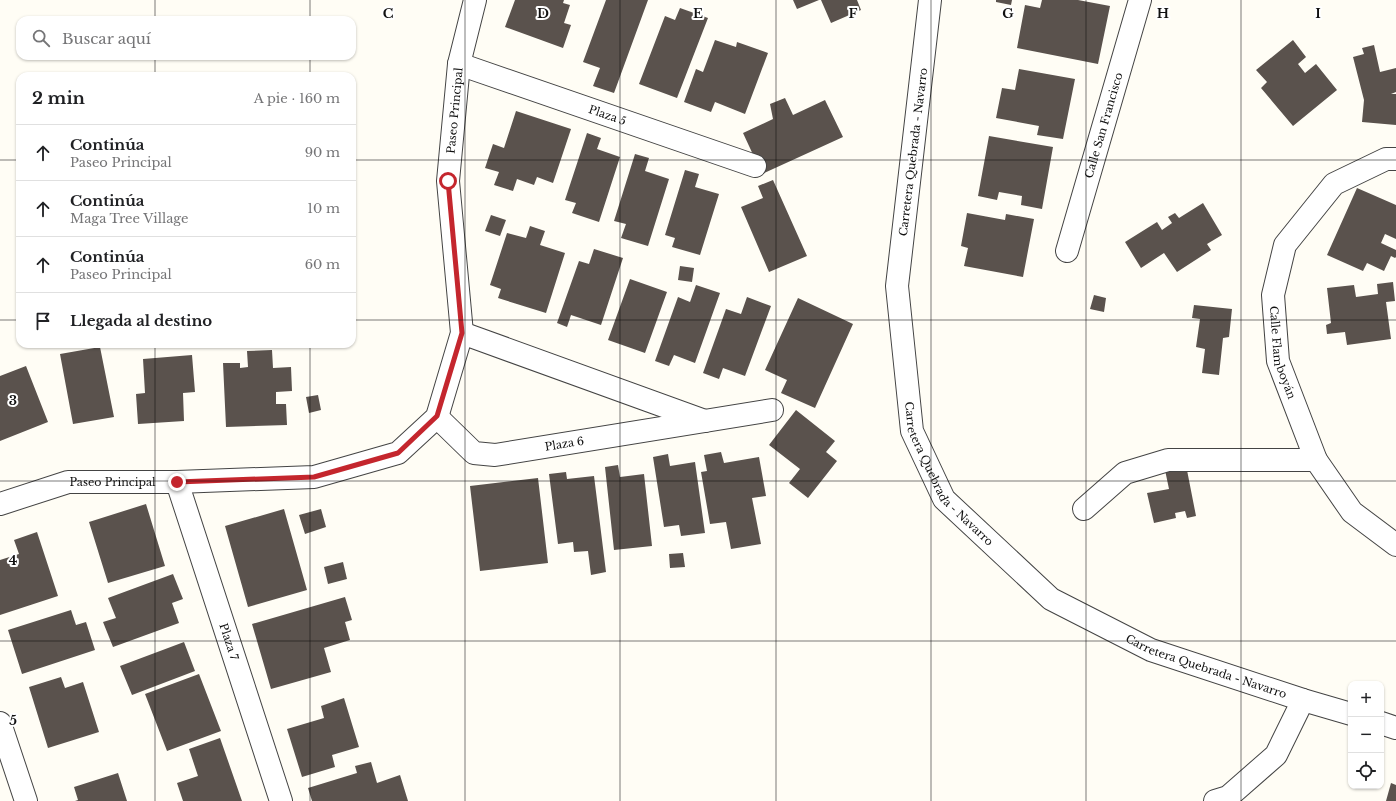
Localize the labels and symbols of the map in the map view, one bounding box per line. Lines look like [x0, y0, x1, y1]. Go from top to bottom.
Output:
text: C [383, 5, 394, 22]
text: D [537, 5, 549, 22]
text: E [693, 5, 703, 22]
text: F [849, 5, 858, 22]
text: G [1002, 5, 1014, 22]
text: H [1157, 5, 1169, 22]
text: I [1315, 5, 1321, 22]
street label: Paseo Principal [444, 67, 466, 154]
street label: Carretera Quebrada - Navarro [896, 67, 930, 237]
street label: Calle San Francisco [1082, 71, 1126, 180]
street label: Plaza 5 [587, 102, 628, 128]
route start [439, 172, 457, 190]
street label: Calle Flamboyán [1267, 305, 1299, 401]
text: 3 [9, 392, 17, 409]
street label: Carretera Quebrada - Navarro [902, 401, 996, 549]
street label: Plaza 6 [544, 434, 585, 454]
route end [168, 473, 186, 491]
street label: Paseo Principal [69, 475, 156, 489]
text: 4 [9, 552, 18, 569]
street label: Plaza 7 [217, 621, 242, 662]
street label: Carretera Quebrada - Navarro [1123, 631, 1288, 701]
text: 5 [9, 712, 17, 729]

